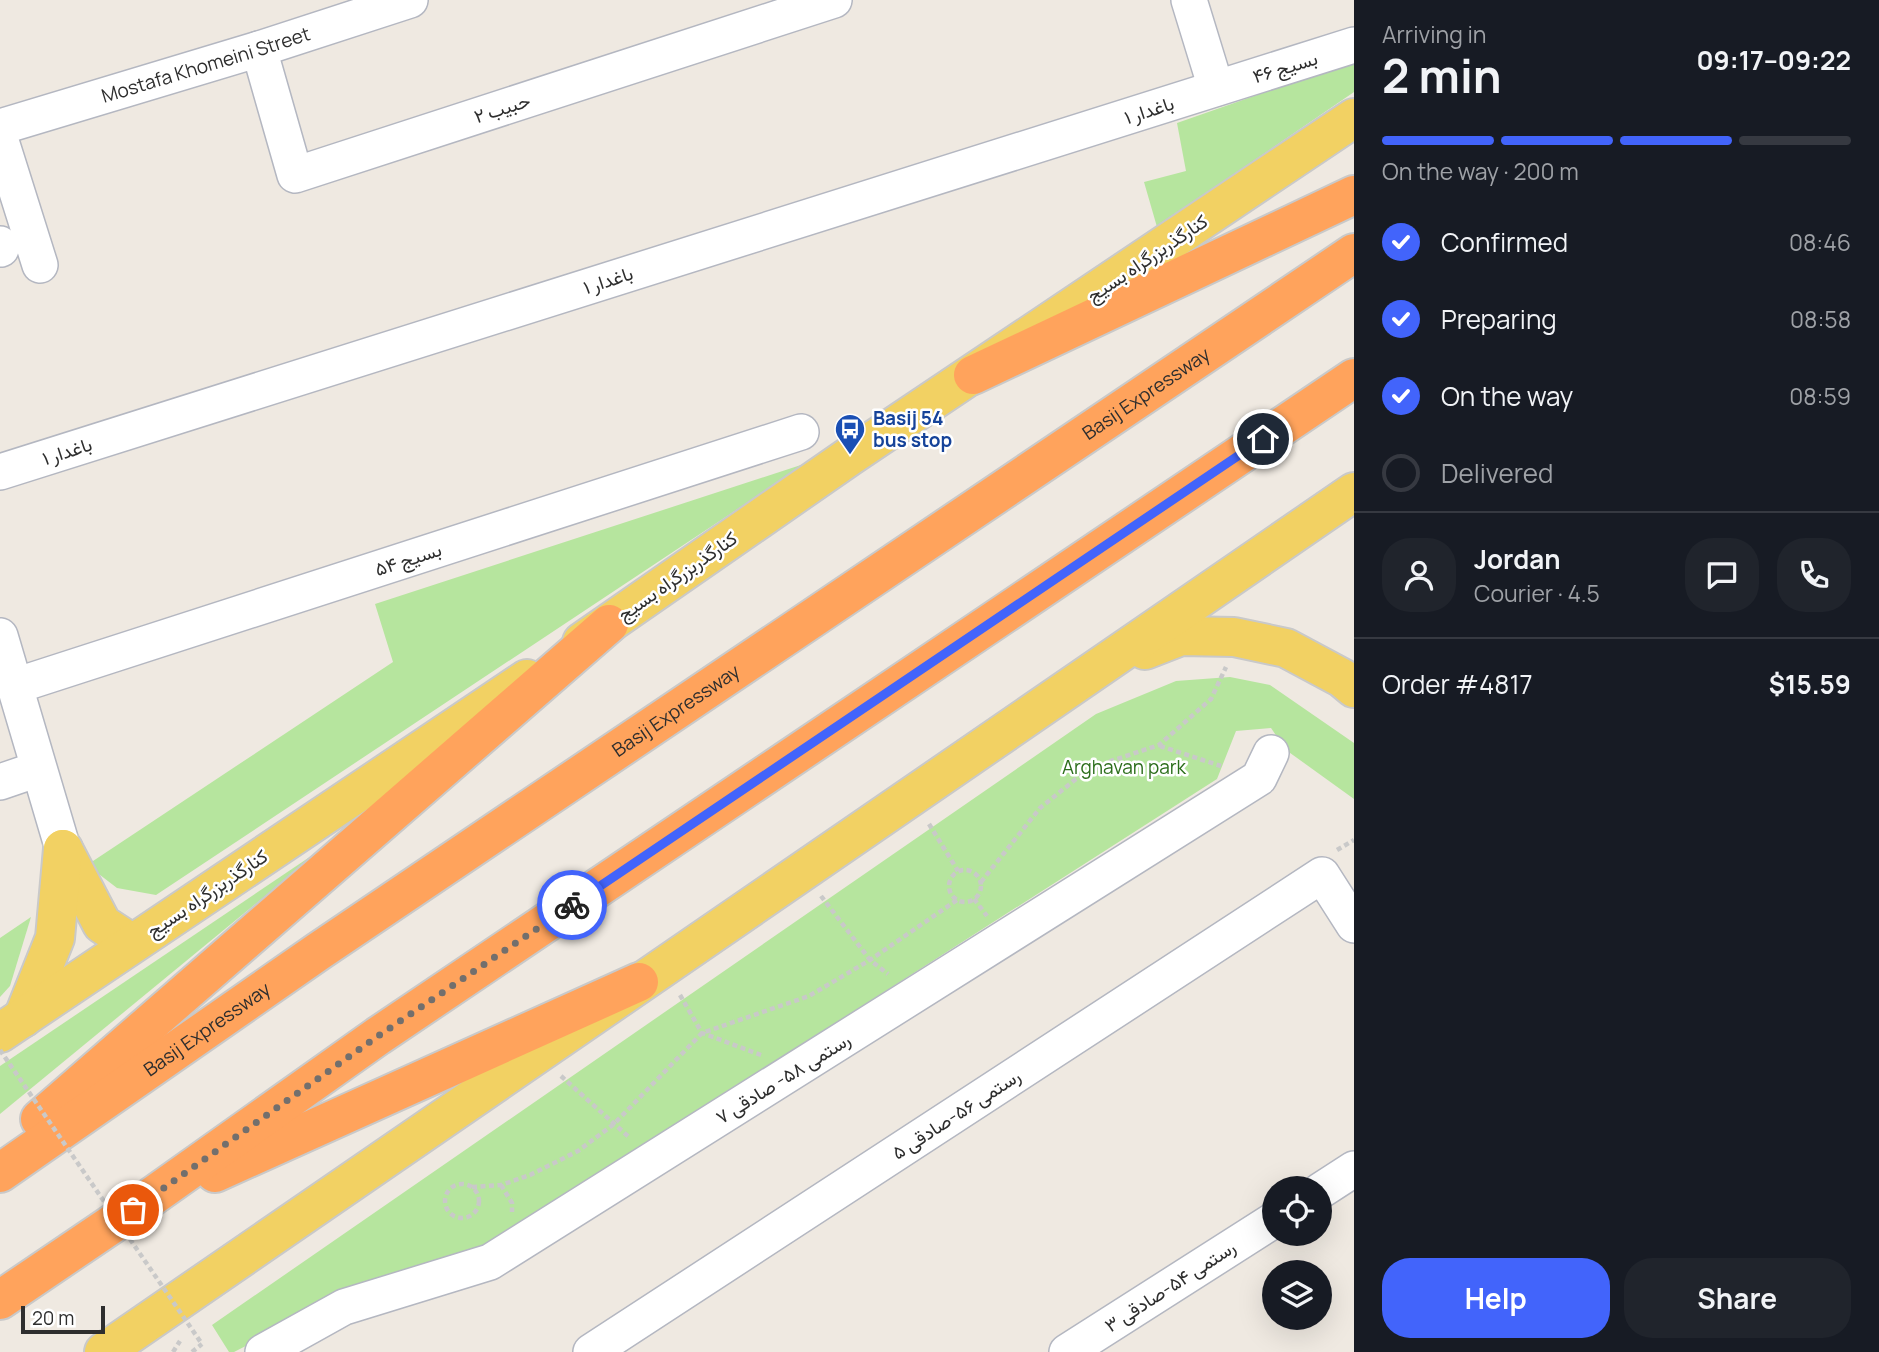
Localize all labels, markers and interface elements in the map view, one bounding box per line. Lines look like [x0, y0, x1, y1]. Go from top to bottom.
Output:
text: Arriving in [1382, 18, 1487, 50]
street label: Mostafa Khomeini Street [98, 20, 313, 109]
text: 09:17–09:22 [1696, 42, 1851, 78]
text: 2 min [1382, 44, 1502, 107]
street label: بسیج ۴۶ [1249, 45, 1321, 90]
street label: حبیب ۲ [471, 87, 533, 129]
street label: باغدار ۱ [1121, 90, 1177, 130]
text: On the way · 200 m [1382, 155, 1579, 187]
street label: کنارگذربزرگراه بسیج [1081, 208, 1213, 309]
icon: check [1382, 223, 1420, 261]
text: Confirmed [1441, 224, 1568, 260]
text: 08:46 [1789, 226, 1851, 258]
street label: باغدار ۱ [580, 260, 636, 300]
icon: check [1382, 300, 1420, 338]
text: Preparing [1441, 301, 1557, 337]
text: 08:58 [1790, 303, 1851, 335]
street label: Basij Expressway [1077, 341, 1215, 446]
icon: check [1382, 377, 1420, 415]
text: On the way [1441, 378, 1573, 414]
text: 08:59 [1789, 380, 1851, 412]
place label: Basij 54 bus stop [873, 405, 952, 453]
pin [1233, 409, 1293, 469]
bus stop icon: Basij 54 bus stop [833, 412, 867, 456]
icon: home [1244, 420, 1282, 458]
street label: باغدار ۱ [39, 431, 95, 471]
text: Delivered [1441, 455, 1553, 491]
street label: کنارگذربزرگراه بسیج [612, 525, 743, 628]
street label: بسیج ۵۴ [371, 536, 445, 583]
button: person [1382, 538, 1456, 612]
button: chat [1685, 538, 1759, 612]
button: phone [1777, 538, 1851, 612]
text: Jordan [1474, 541, 1560, 577]
text: Courier · 4.5 [1474, 577, 1600, 609]
street label: Basij Expressway [607, 658, 745, 763]
text: Order #4817 [1382, 666, 1533, 702]
text: $15.59 [1769, 666, 1851, 702]
park label: Arghavan park [1062, 754, 1187, 780]
street label: کنارگذربزرگراه بسیج [141, 843, 273, 944]
courier [537, 870, 607, 940]
icon: bike [553, 886, 591, 924]
street label: Basij Expressway [138, 976, 275, 1082]
street label: رستمی ۵۸- صادقی ۷ [711, 1026, 855, 1130]
street label: رستمی ۵۶-صادقی ۵ [887, 1063, 1025, 1165]
map controls [1262, 1176, 1332, 1330]
button: locate [1262, 1176, 1332, 1246]
pin [103, 1180, 163, 1240]
icon: bag [114, 1191, 152, 1229]
street label: رستمی ۵۴-صادقی ۳ [1099, 1234, 1241, 1338]
button: Help [1382, 1258, 1610, 1338]
button: Share [1624, 1258, 1851, 1338]
button: layers [1262, 1260, 1332, 1330]
scale bar [21, 1303, 105, 1335]
text: 20 m [32, 1305, 74, 1331]

